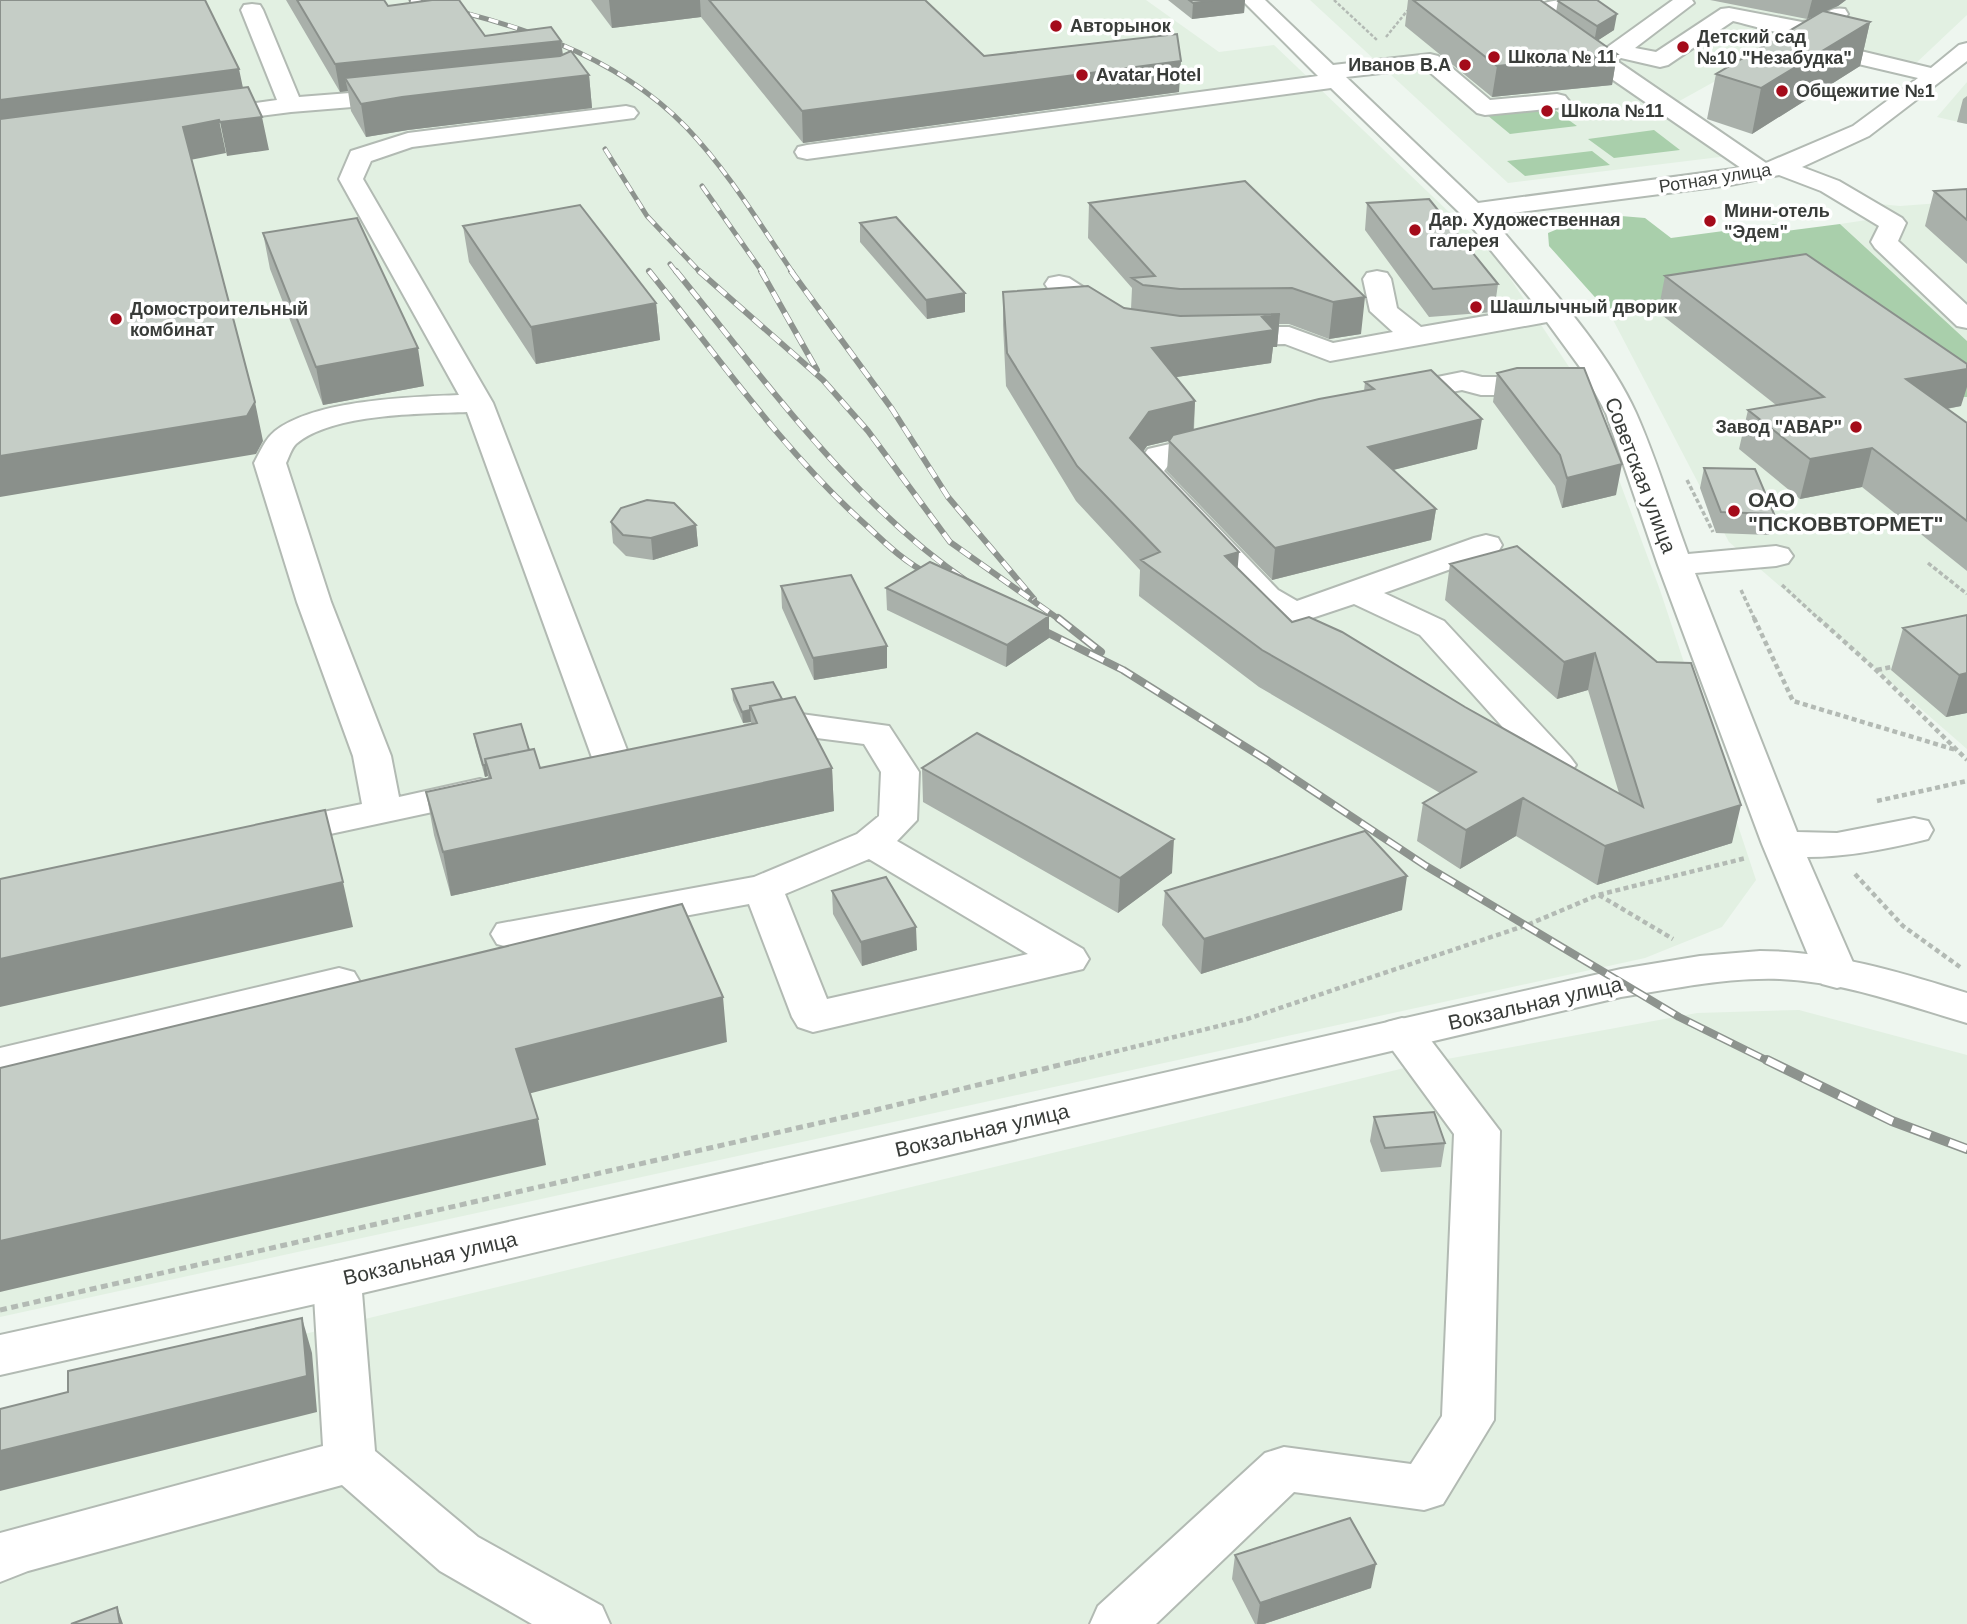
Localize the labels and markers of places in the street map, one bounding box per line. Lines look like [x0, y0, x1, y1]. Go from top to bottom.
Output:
place label: Авторынок [1070, 16, 1172, 36]
marker: Авторынок [1048, 18, 1064, 34]
place label: Детский сад №10 "Незабудка" [1697, 27, 1852, 68]
marker: Детский сад №10 "Незабудка" [1675, 39, 1691, 55]
place label: Школа № 11 [1508, 47, 1616, 67]
marker: Школа № 11 [1486, 49, 1502, 65]
place label: Иванов В.А [1348, 55, 1451, 75]
marker: Иванов В.А [1457, 57, 1473, 73]
place label: Avatar Hotel [1096, 65, 1201, 85]
marker: Avatar Hotel [1074, 67, 1090, 83]
place label: Общежитие №1 [1796, 81, 1935, 101]
marker: Общежитие №1 [1774, 83, 1790, 99]
place label: Школа №11 [1561, 101, 1664, 121]
marker: Школа №11 [1539, 103, 1555, 119]
place label: Мини-отель "Эдем" [1724, 201, 1830, 242]
place label: Дар. Художественная галерея [1429, 210, 1621, 251]
marker: Мини-отель "Эдем" [1702, 213, 1718, 229]
marker: Дар. Художественная галерея [1407, 222, 1423, 238]
place label: Шашлычный дворик [1490, 297, 1678, 317]
place label: Домостроительный комбинат [130, 299, 308, 340]
marker: Шашлычный дворик [1468, 299, 1484, 315]
marker: Домостроительный комбинат [108, 311, 124, 327]
place label: Завод "АВАР" [1716, 417, 1842, 437]
marker: Завод "АВАР" [1848, 419, 1864, 435]
place label: ОАО "ПСКОВВТОРМЕТ" [1748, 488, 1944, 535]
marker: ОАО "ПСКОВВТОРМЕТ" [1726, 503, 1742, 519]

